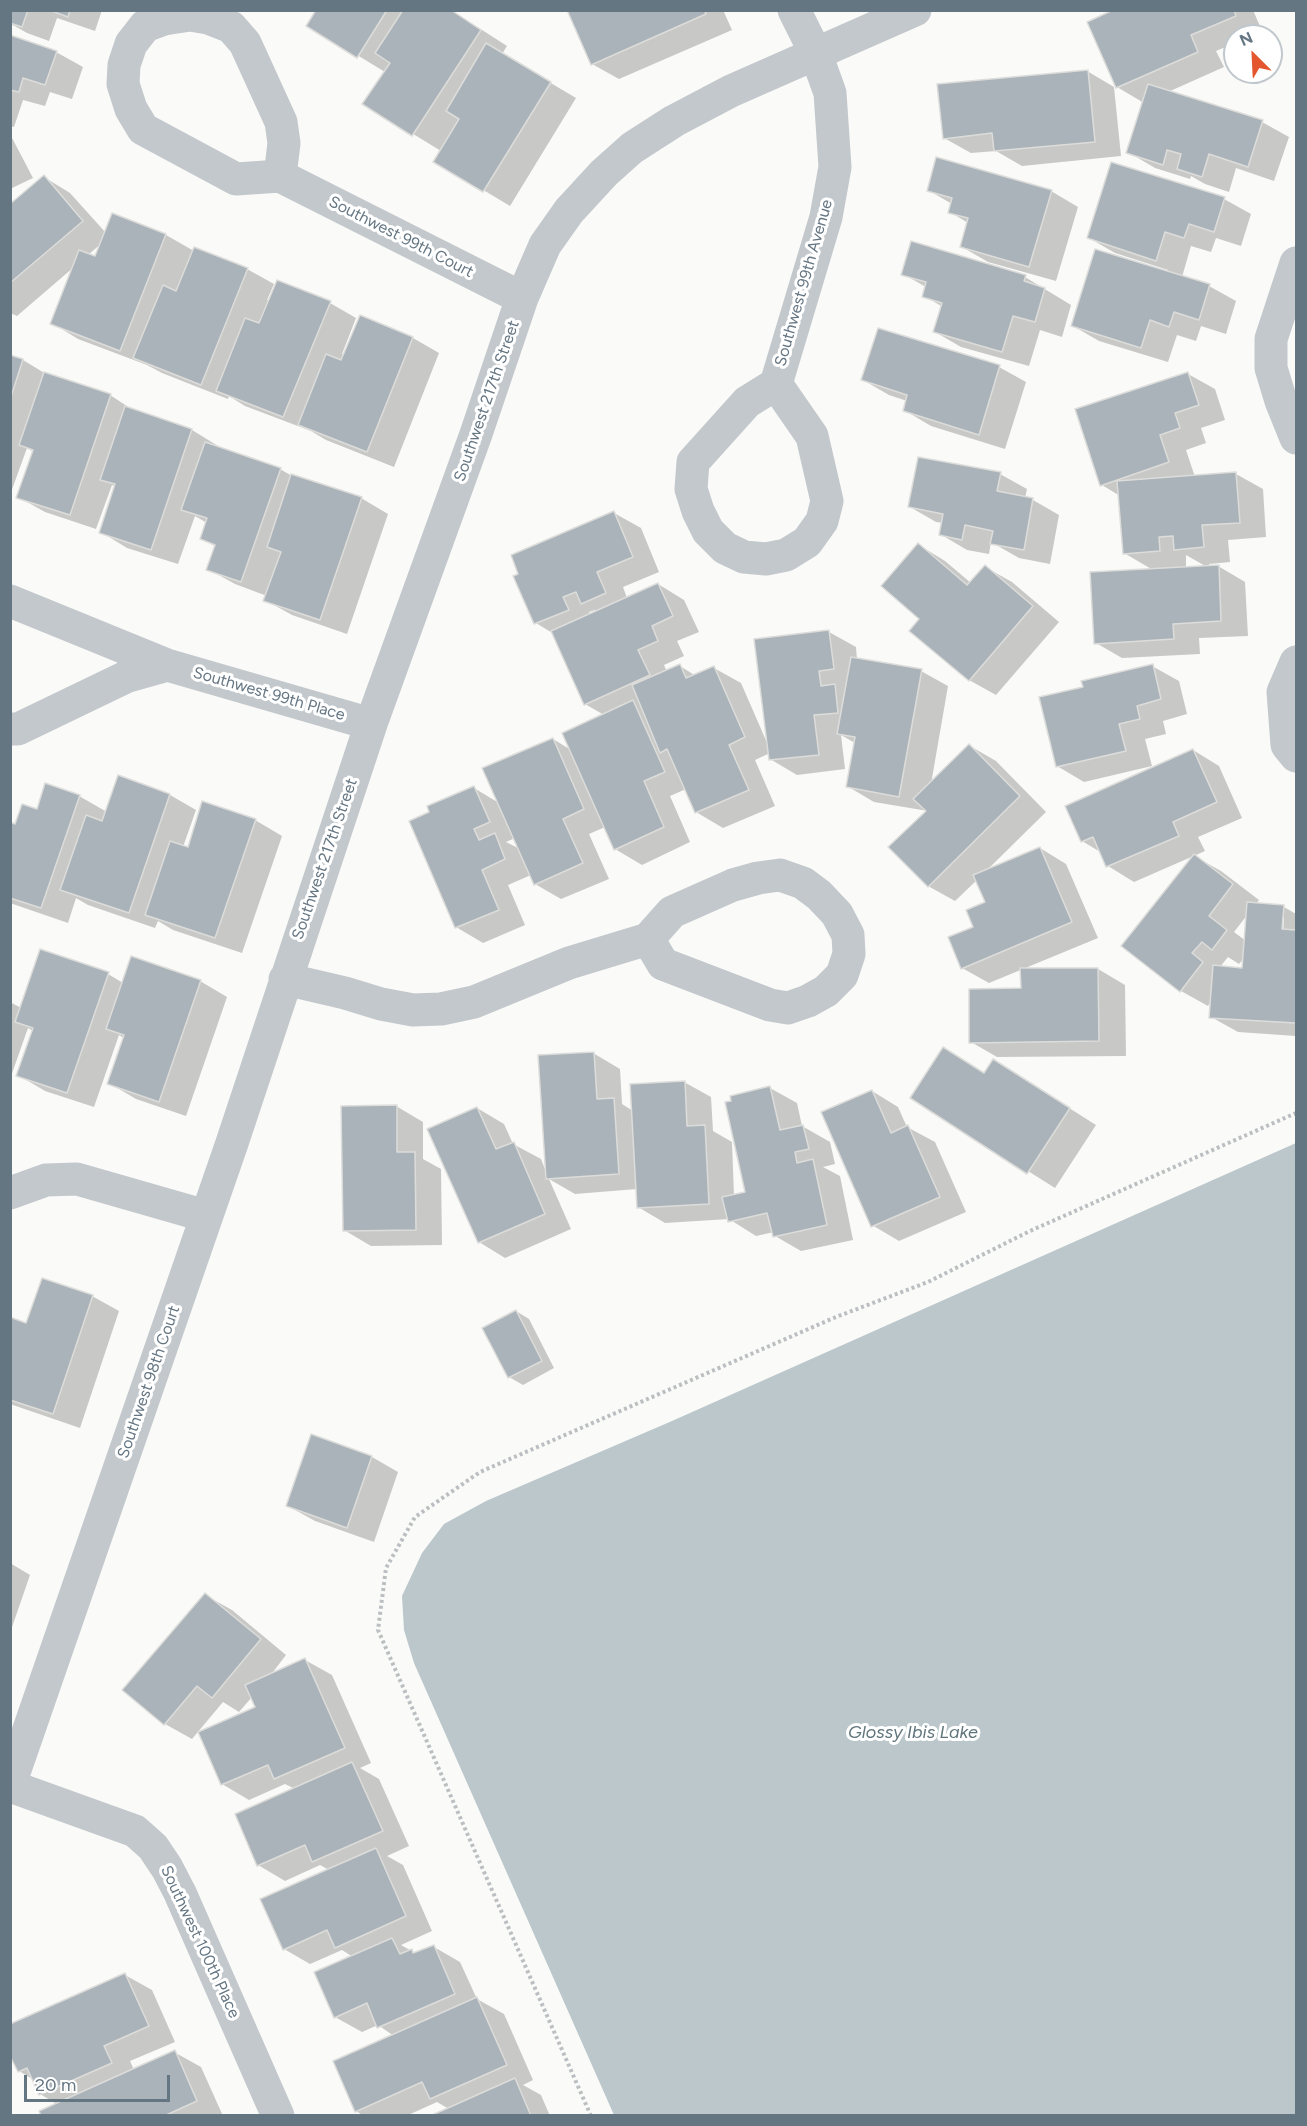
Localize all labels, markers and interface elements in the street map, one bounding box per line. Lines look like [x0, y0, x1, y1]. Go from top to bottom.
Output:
north arrow [1223, 24, 1283, 84]
text: N [1237, 28, 1256, 50]
street label: Southwest 99th Court [326, 192, 476, 282]
street label: Southwest 99th Avenue [771, 197, 837, 369]
street label: Southwest 217th Street [450, 318, 524, 484]
street label: Southwest 99th Place [191, 663, 347, 725]
street label: Southwest 217th Street [288, 776, 362, 942]
street label: Southwest 98th Court [114, 1303, 184, 1461]
water label: Glossy Ibis Lake [848, 1722, 978, 1744]
street label: Southwest 100th Place [156, 1863, 244, 2021]
scale bar [27, 2063, 172, 2101]
text: 20 m [35, 2074, 76, 2096]

